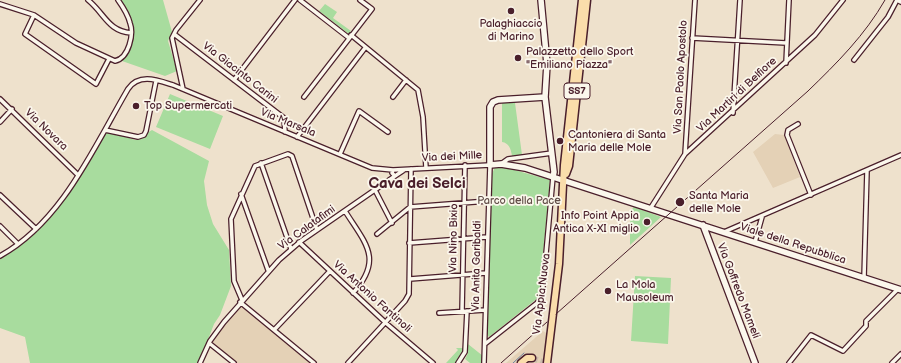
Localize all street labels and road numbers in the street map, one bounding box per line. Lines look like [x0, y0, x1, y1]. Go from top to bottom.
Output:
street label: Via San Paolo Apostolo [671, 20, 691, 134]
street label: Via Giacinto Carini [200, 40, 280, 106]
street label: Via Martiri di Belfiore [694, 55, 780, 135]
road number: SS7 [564, 83, 590, 99]
street label: Via Novara [22, 106, 70, 154]
street label: Via Marsala [258, 106, 318, 140]
street label: Via dei Mille [422, 149, 482, 165]
street label: Via Calatafimi [276, 203, 338, 253]
street label: Via Nino Bixio [447, 203, 461, 273]
street label: Via Anita Garibaldi [470, 220, 484, 312]
street label: Viale della Repubblica [738, 221, 848, 267]
street label: Via Goffredo Mameli [714, 241, 762, 341]
street label: Via Appia Nuova [530, 253, 554, 335]
street label: Via Antonio Fantinoli [330, 258, 414, 336]

